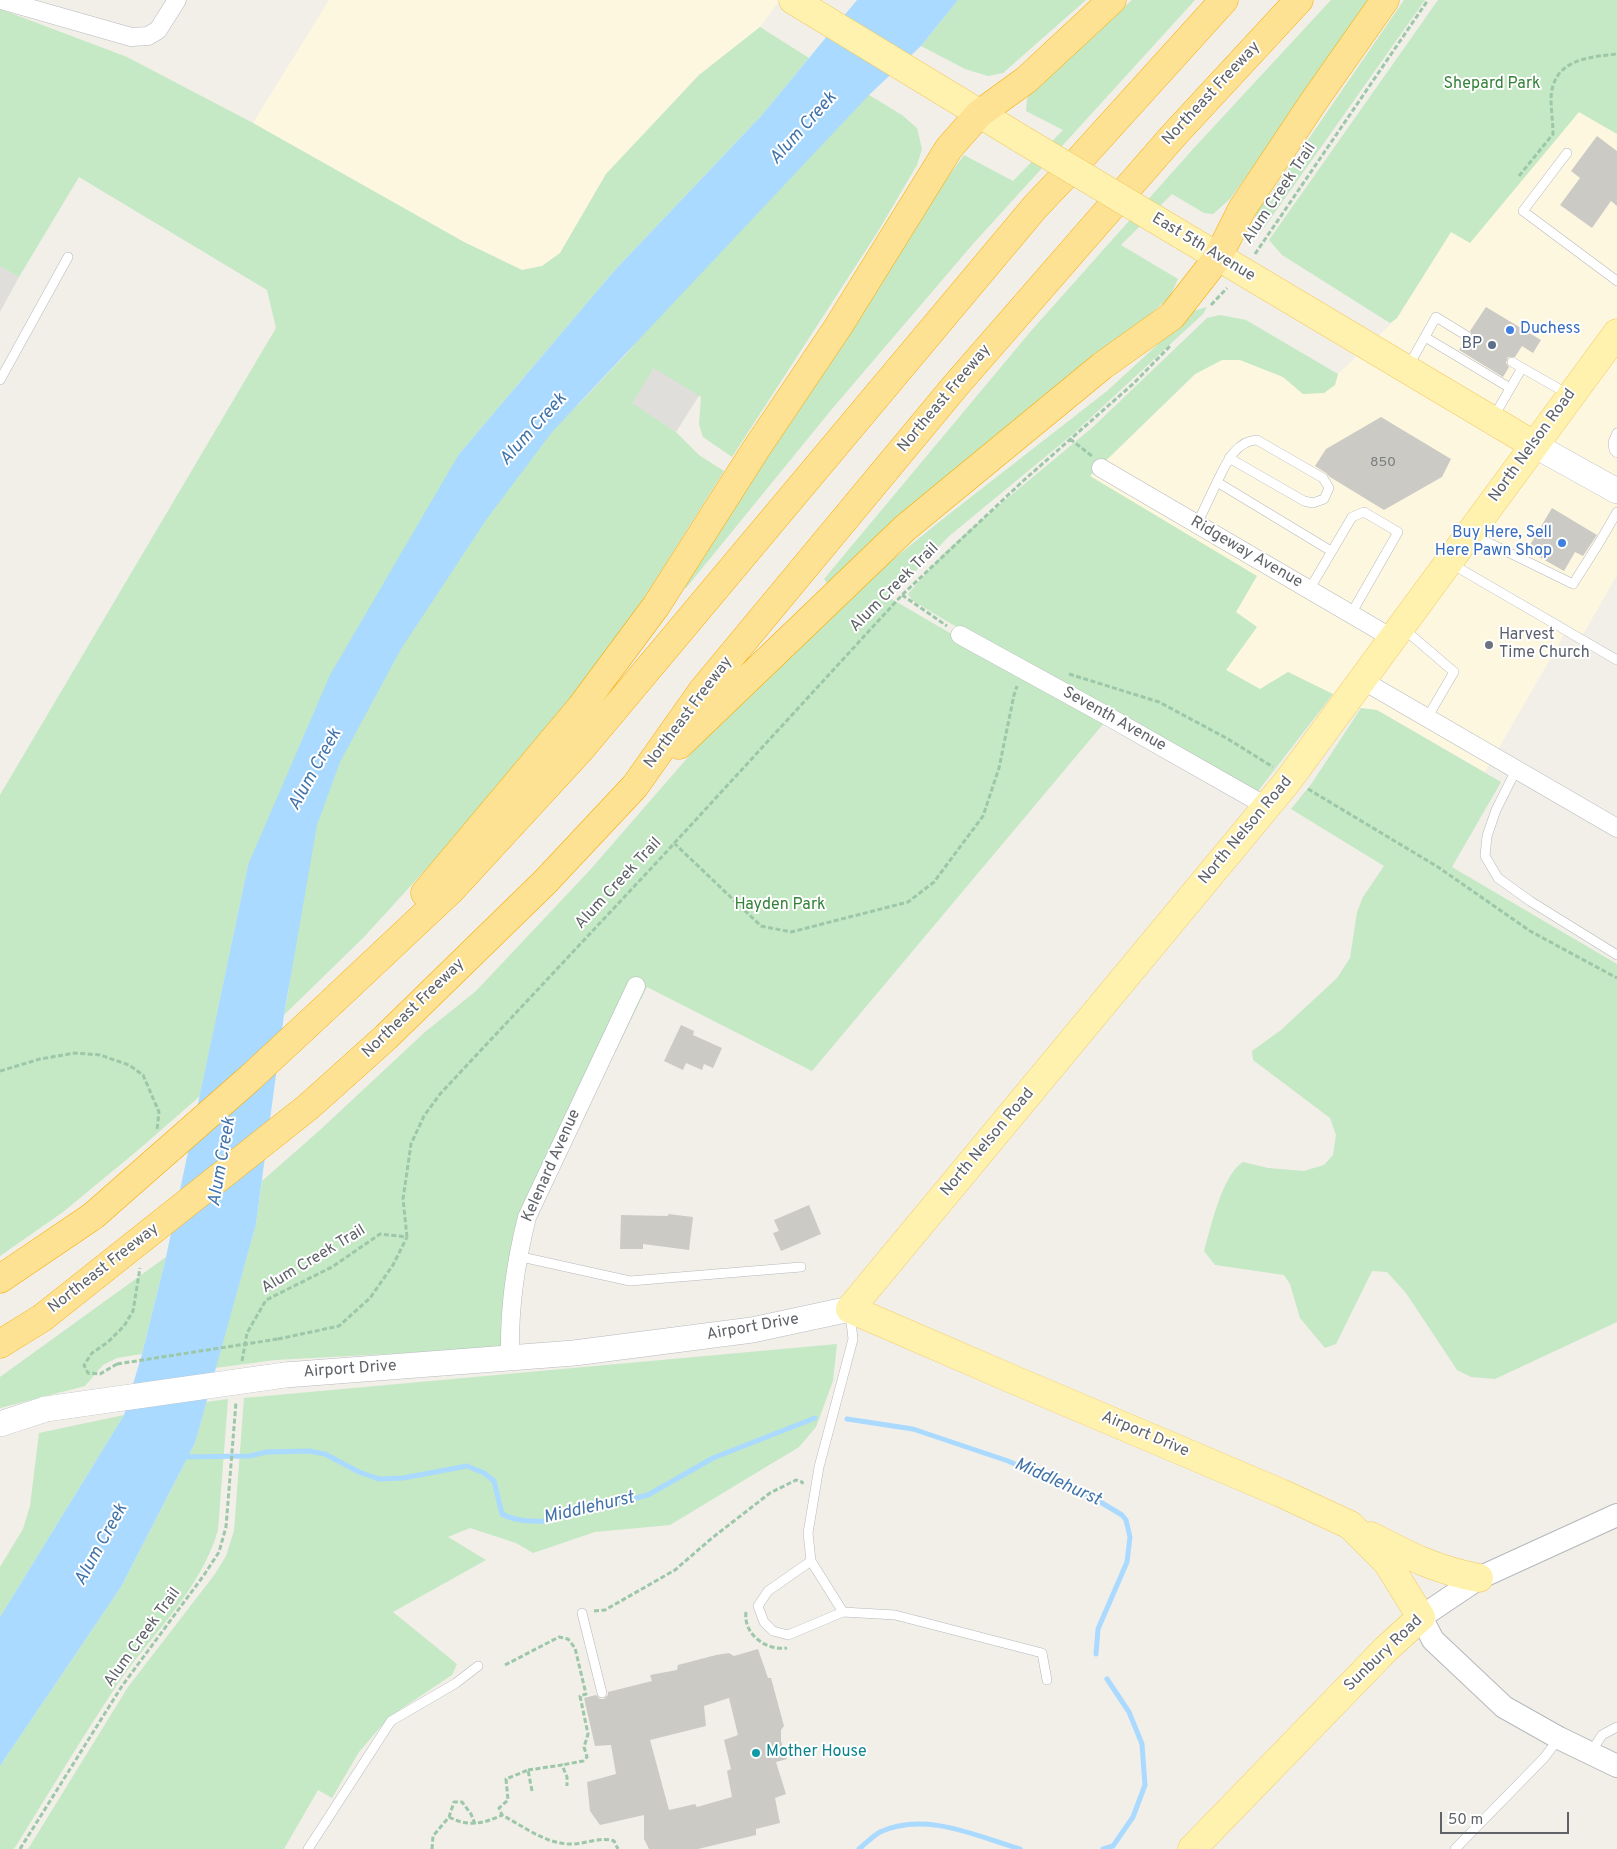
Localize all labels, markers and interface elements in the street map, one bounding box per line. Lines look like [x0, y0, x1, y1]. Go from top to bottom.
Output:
street label: Northeast Freeway [1159, 38, 1265, 150]
park label: Shepard Park [1443, 75, 1541, 95]
water label: Alum Creek [766, 88, 842, 170]
street label: Alum Creek Trail [1239, 140, 1321, 248]
street label: East 5th Avenue [1148, 210, 1258, 286]
place label: Duchess [1520, 320, 1581, 340]
marker: Duchess [1504, 324, 1516, 336]
place label: BP [1461, 335, 1482, 355]
marker: BP [1486, 339, 1498, 351]
street label: Northeast Freeway [894, 341, 996, 457]
street label: North Nelson Road [1485, 386, 1581, 506]
water label: Alum Creek [496, 389, 572, 471]
house number: 850 [1370, 455, 1396, 471]
street label: Ridgeway Avenue [1186, 513, 1306, 593]
place label: Buy Here, Sell Here Pawn Shop [1435, 524, 1552, 562]
marker: Buy Here, Sell Here Pawn Shop [1556, 537, 1568, 549]
street label: Alum Creek Trail [847, 540, 943, 636]
place label: Harvest Time Church [1499, 626, 1590, 664]
marker: Harvest Time Church [1483, 639, 1495, 651]
street label: Northeast Freeway [641, 653, 737, 773]
street label: Seventh Avenue [1059, 684, 1169, 756]
water label: Alum Creek [285, 725, 347, 815]
street label: North Nelson Road [1195, 773, 1297, 889]
street label: Alum Creek Trail [572, 834, 666, 934]
park label: Hayden Park [734, 896, 826, 916]
street label: Northeast Freeway [359, 955, 469, 1063]
street label: North Nelson Road [937, 1085, 1039, 1201]
street label: Kelenard Avenue [519, 1107, 585, 1225]
water label: Alum Creek [205, 1116, 241, 1208]
street label: Northeast Freeway [45, 1220, 163, 1318]
street label: Alum Creek Trail [259, 1221, 369, 1299]
street label: Airport Drive [705, 1310, 801, 1346]
street label: Airport Drive [303, 1357, 397, 1383]
street label: Airport Drive [1098, 1408, 1192, 1462]
water label: Middlehurst [1010, 1454, 1104, 1512]
water label: Middlehurst [542, 1488, 636, 1530]
water label: Alum Creek [71, 1500, 133, 1590]
street label: Alum Creek Trail [101, 1585, 185, 1691]
street label: Sunbury Road [1341, 1612, 1427, 1696]
place label: Mother House [766, 1743, 867, 1763]
marker: Mother House [750, 1747, 762, 1759]
scale bar [1442, 1802, 1571, 1834]
text: 50 m [1448, 1811, 1483, 1830]

